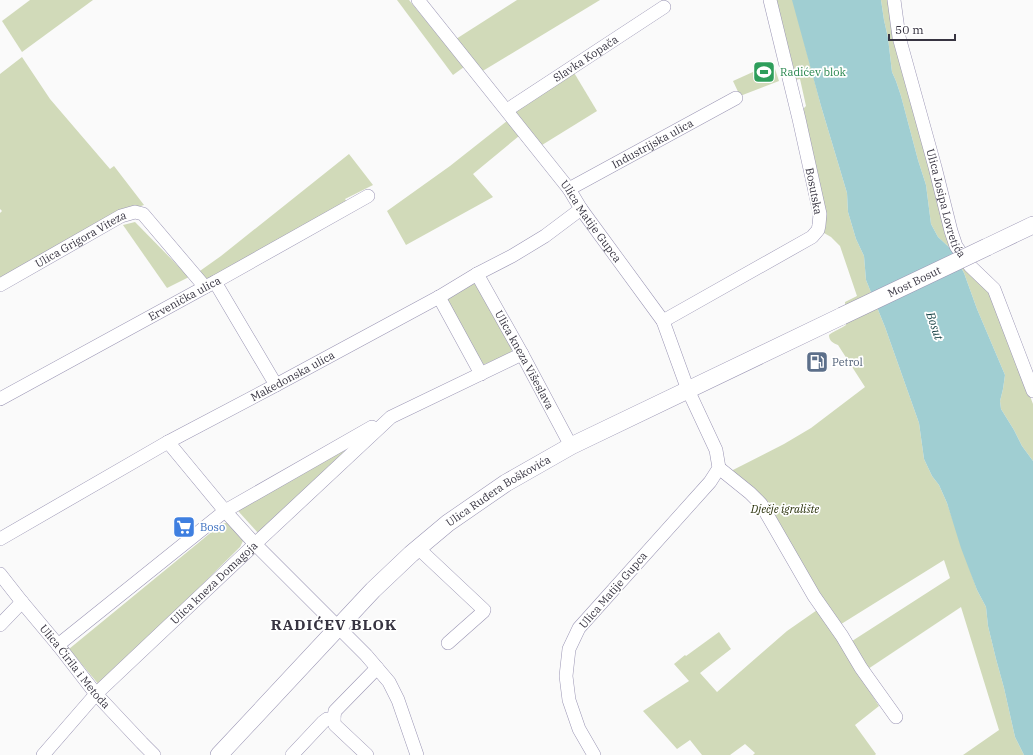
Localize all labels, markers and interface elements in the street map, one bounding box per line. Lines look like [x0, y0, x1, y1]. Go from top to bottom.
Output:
scale bar [889, 16, 955, 42]
text: 50 m [895, 22, 924, 37]
street label: Slavka Kopača [550, 32, 621, 85]
sports icon: Radićev blok [751, 59, 777, 85]
place label: Radićev blok [780, 65, 847, 79]
street label: Industrijska ulica [609, 116, 696, 171]
street label: Ulica Josipa Lovretića [923, 147, 969, 260]
street label: Bosutska [803, 166, 825, 216]
street label: Ulica Matije Gupca [558, 177, 625, 265]
street label: Ulica Grigora Viteza [33, 208, 128, 270]
street label: Most Bosut [885, 263, 943, 300]
street label: Ervenička ulica [146, 273, 223, 324]
street label: Ulica kneza Višeslava [492, 308, 557, 412]
water label: Bosut [923, 309, 947, 343]
street label: Makedonska ulica [248, 348, 337, 404]
fuel station icon: Petrol [804, 349, 830, 375]
place label: Petrol [832, 355, 863, 369]
street label: Ulica Ruđera Boškovića [443, 452, 553, 529]
park label: Dječje igralište [750, 502, 819, 516]
supermarket icon: Boso [171, 514, 197, 540]
place label: Boso [200, 520, 225, 534]
street label: Ulica kneza Domagoja [168, 538, 260, 627]
street label: Ulica Matije Gupca [576, 549, 650, 631]
district label: RADIĆEV BLOK [271, 615, 397, 634]
street label: Ulica Ćirila i Metoda [37, 621, 113, 712]

